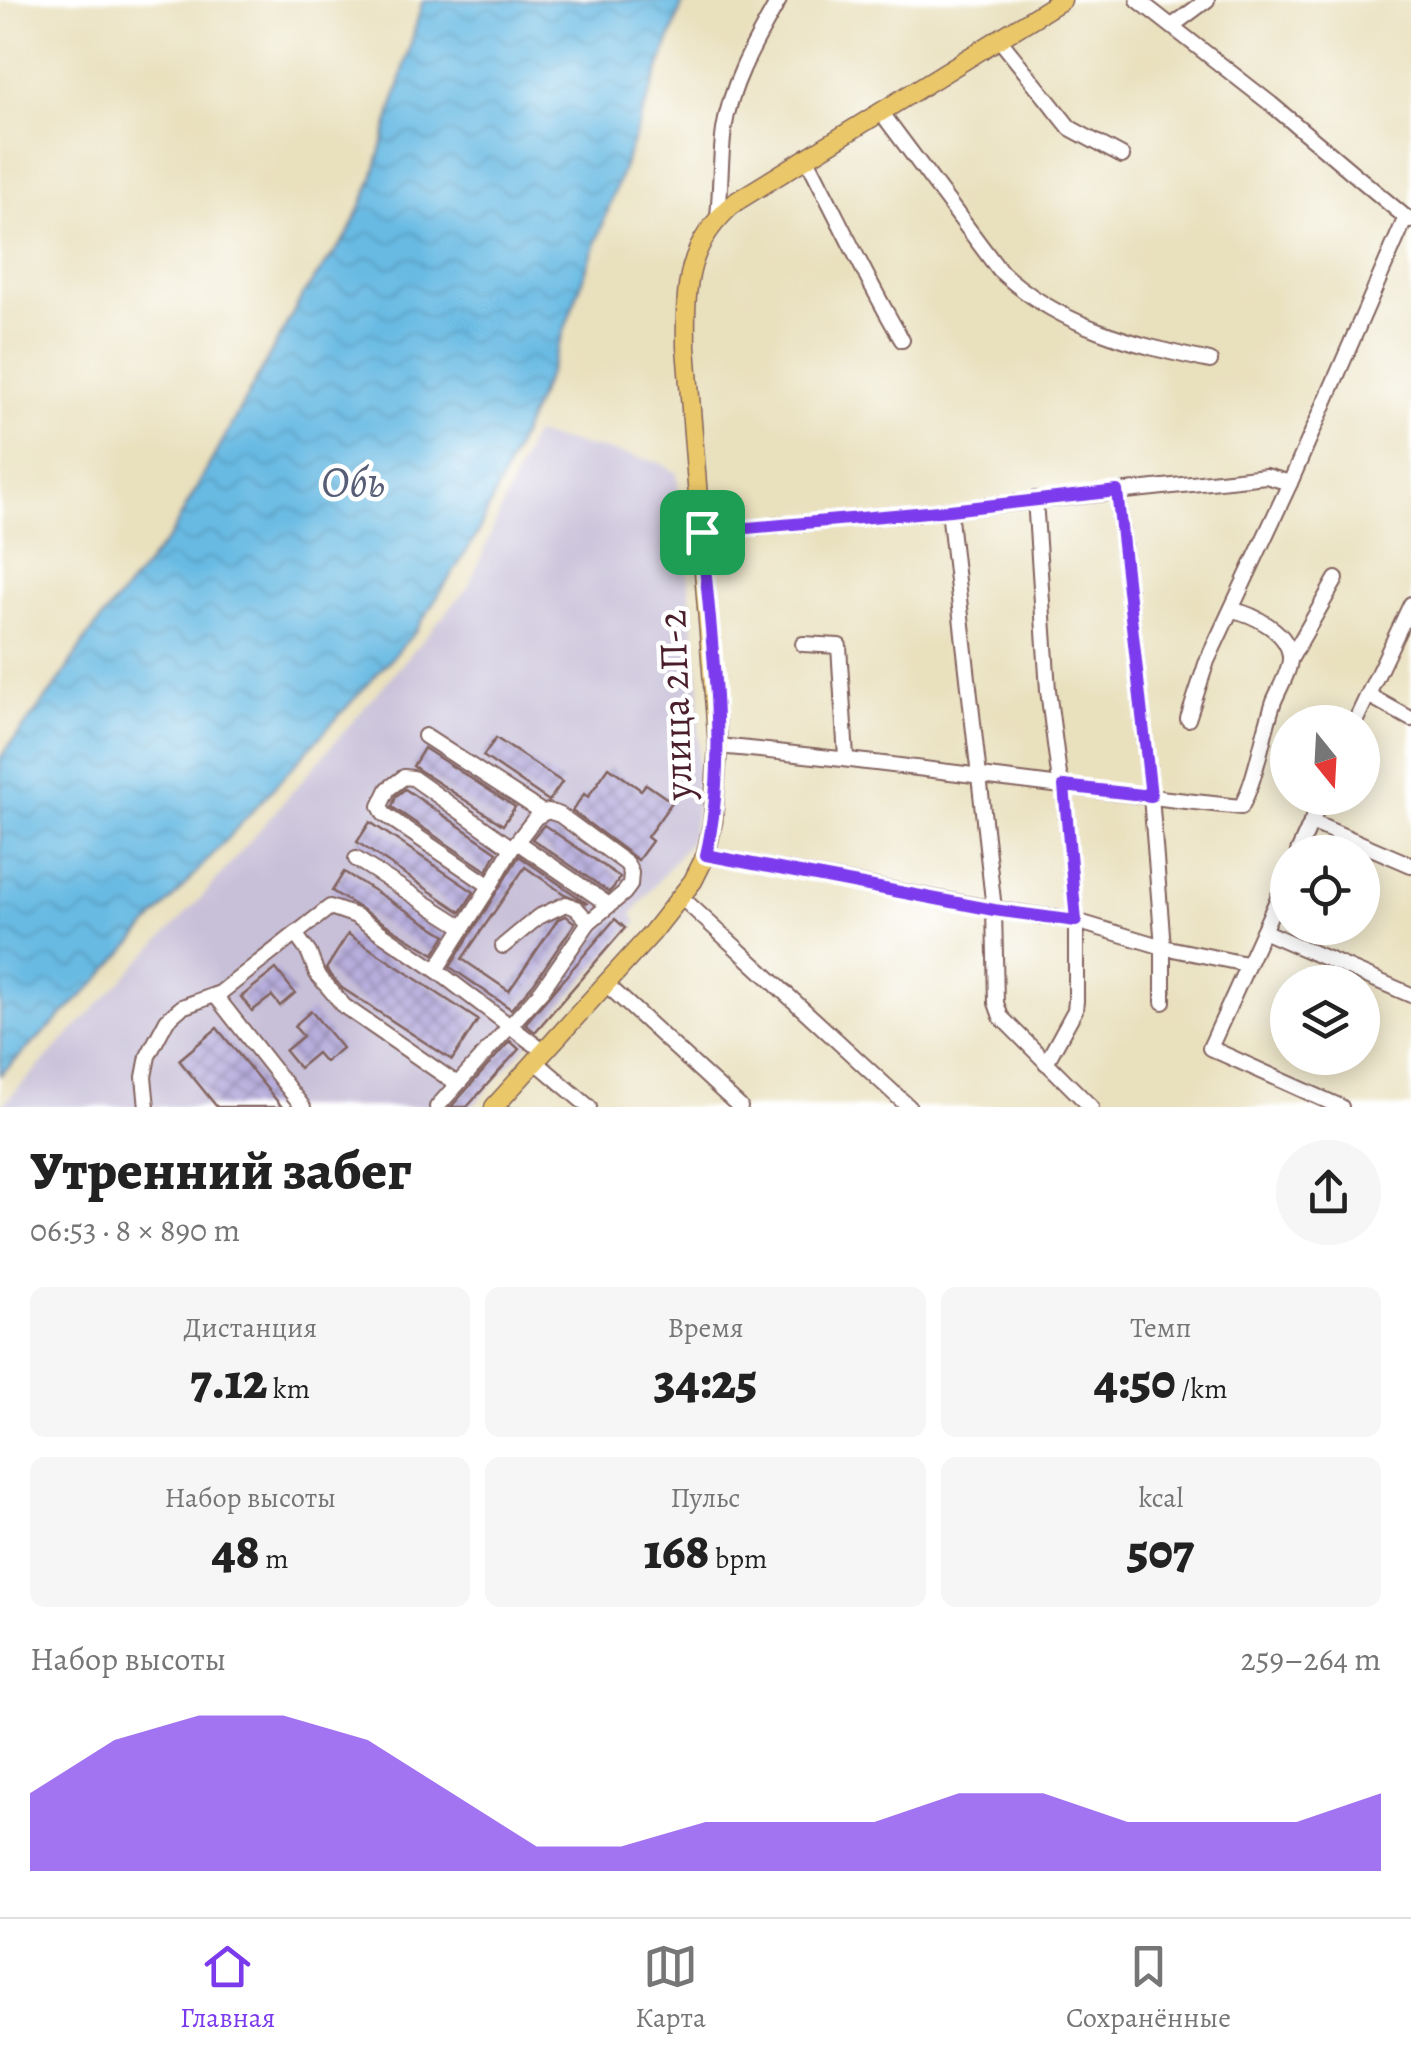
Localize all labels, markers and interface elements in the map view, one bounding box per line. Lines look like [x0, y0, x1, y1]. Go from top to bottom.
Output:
water label: Обь [321, 453, 385, 510]
pin [660, 490, 745, 575]
icon: arrive [675, 505, 730, 560]
street label: улица 2П-2 [644, 609, 706, 802]
north arrow [1270, 705, 1380, 815]
map controls [1270, 705, 1380, 1075]
button: locate [1270, 835, 1380, 945]
button: layers [1270, 965, 1380, 1075]
text: Утренний забег [30, 1133, 412, 1208]
button: share [1276, 1140, 1381, 1245]
text: 06:53 · 8 × 890 m [30, 1208, 240, 1252]
text: Дистанция [183, 1309, 317, 1347]
text: Время [667, 1309, 744, 1347]
text: Темп [1130, 1309, 1191, 1347]
text: 7.12 [190, 1347, 267, 1415]
text: 34:25 [654, 1347, 757, 1415]
text: 4:50 [1094, 1347, 1176, 1415]
text: km [267, 1370, 310, 1408]
text: /km [1176, 1370, 1228, 1408]
text: Набор высоты [164, 1479, 336, 1517]
text: Пульс [670, 1479, 741, 1517]
text: kcal [1138, 1479, 1183, 1517]
text: 48 [212, 1517, 260, 1585]
text: 168 [644, 1517, 709, 1585]
text: 507 [1127, 1517, 1194, 1585]
text: m [260, 1540, 288, 1578]
text: bpm [709, 1540, 767, 1578]
text: Набор высоты [30, 1637, 226, 1681]
text: 259–264 m [1241, 1637, 1381, 1681]
tab: Главная [180, 1939, 275, 2037]
tab: Карта [635, 1939, 706, 2037]
tab: Сохранённые [1066, 1939, 1231, 2037]

